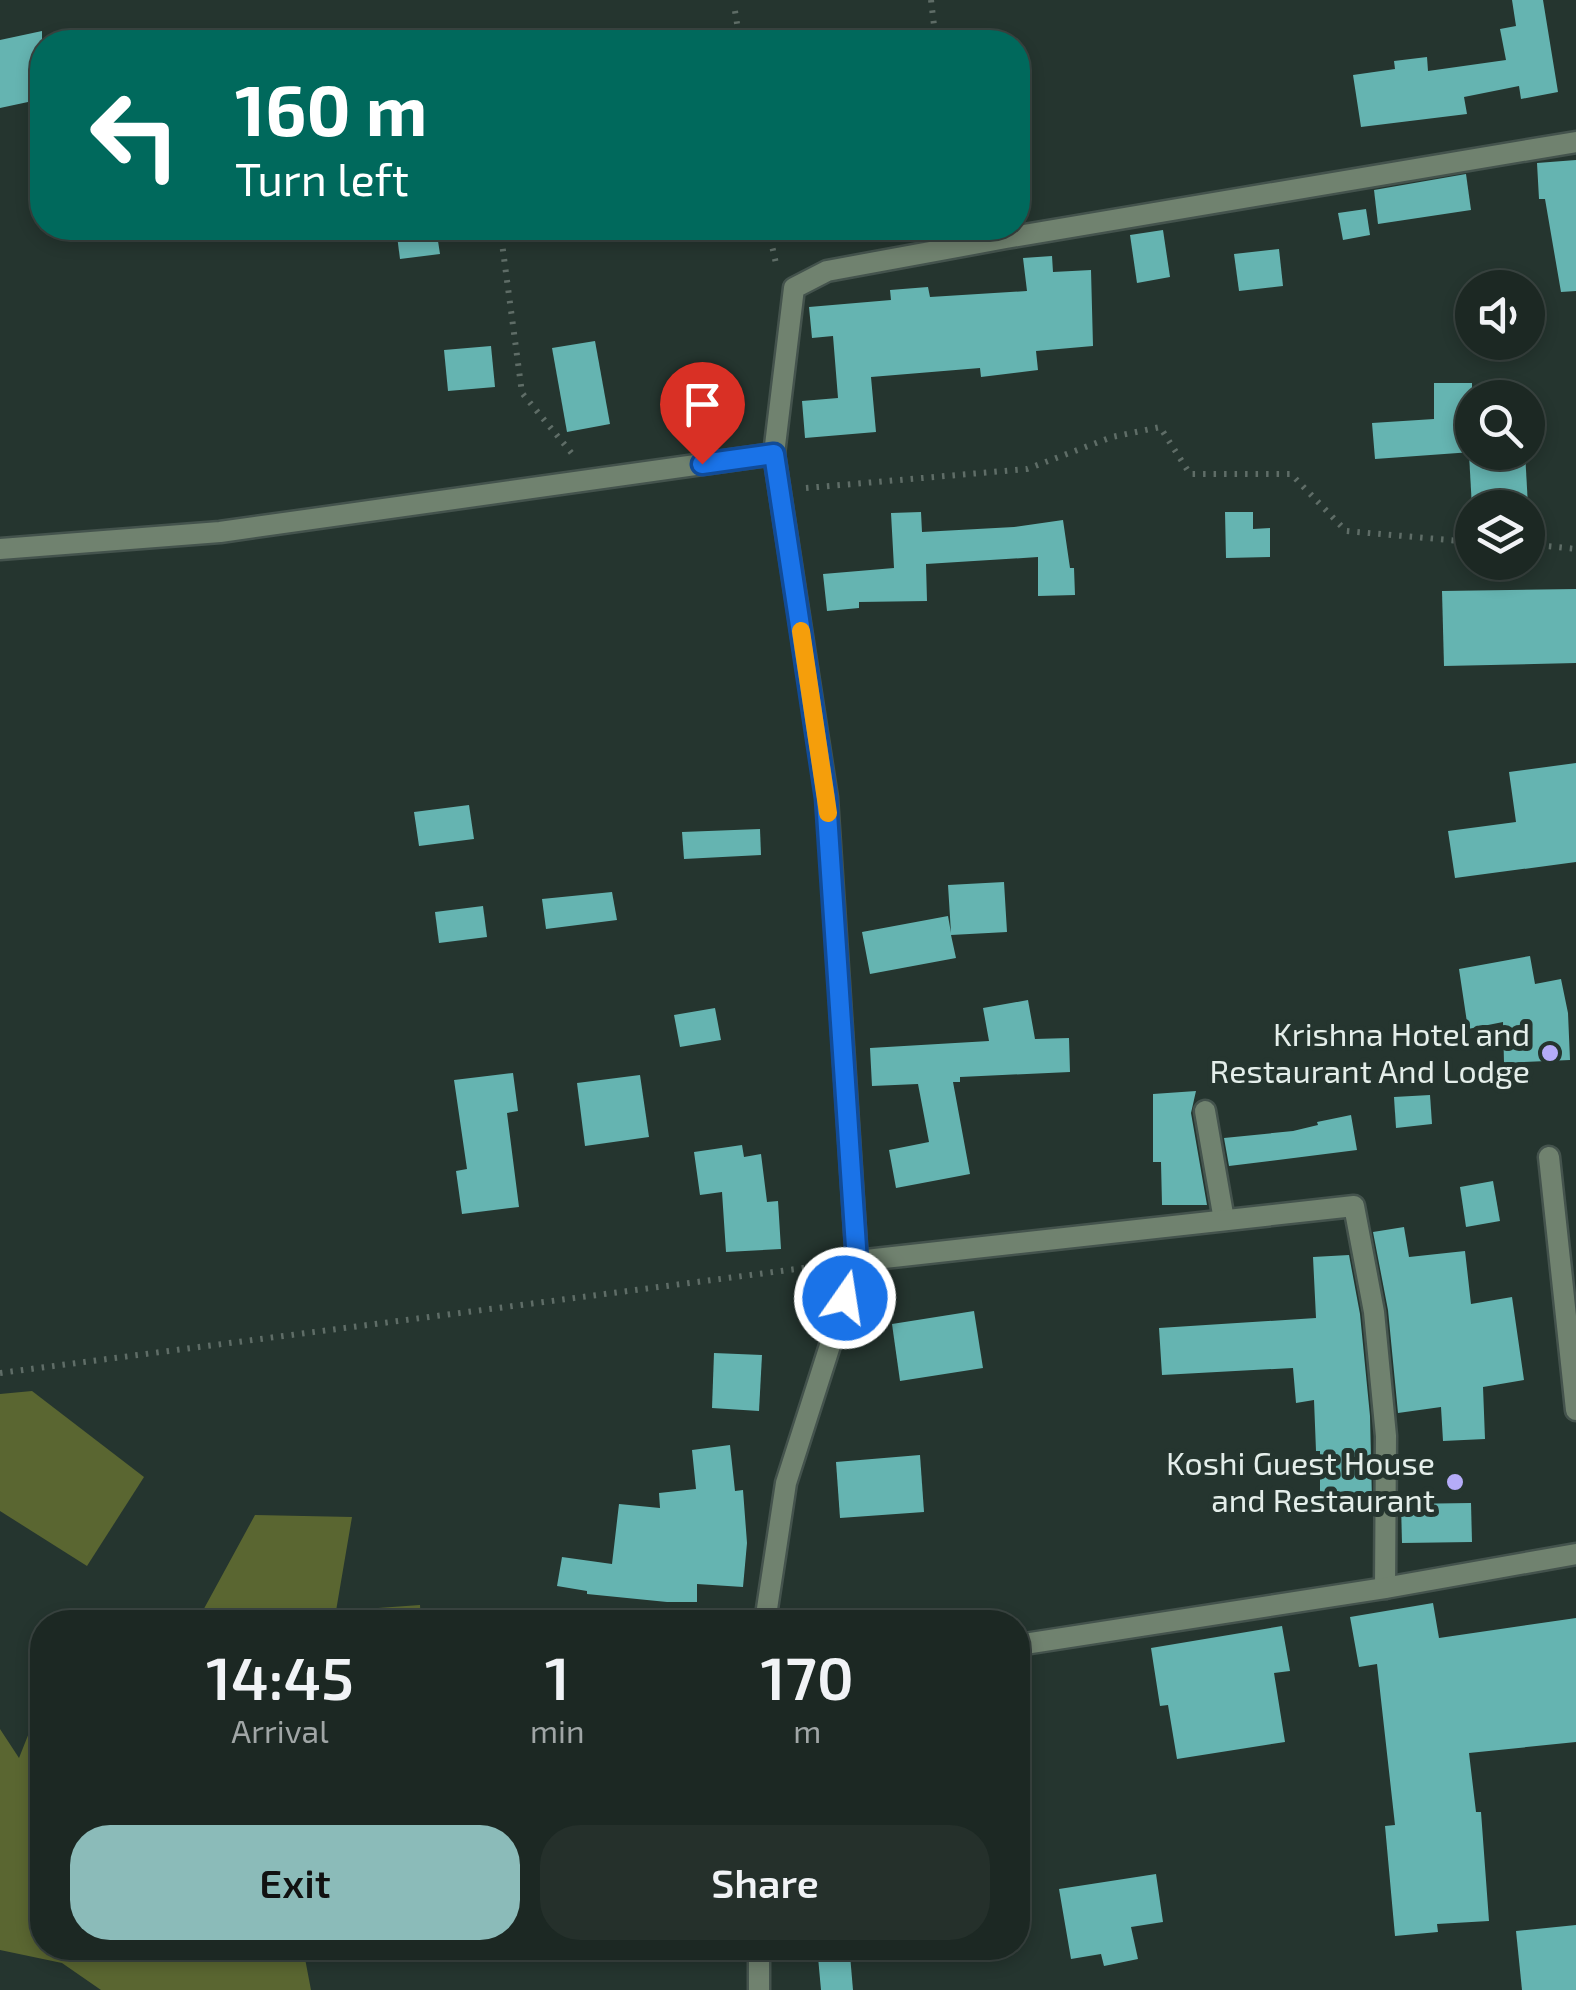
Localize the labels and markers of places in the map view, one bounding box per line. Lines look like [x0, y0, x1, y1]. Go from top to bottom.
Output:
pin [660, 362, 745, 465]
place label: Krishna Hotel and Restaurant And Lodge [1210, 1014, 1530, 1089]
marker: Krishna Hotel and Restaurant And Lodge [1539, 1042, 1561, 1064]
place label: Koshi Guest House and Restaurant [1166, 1443, 1435, 1518]
marker: Koshi Guest House and Restaurant [1444, 1471, 1466, 1493]

